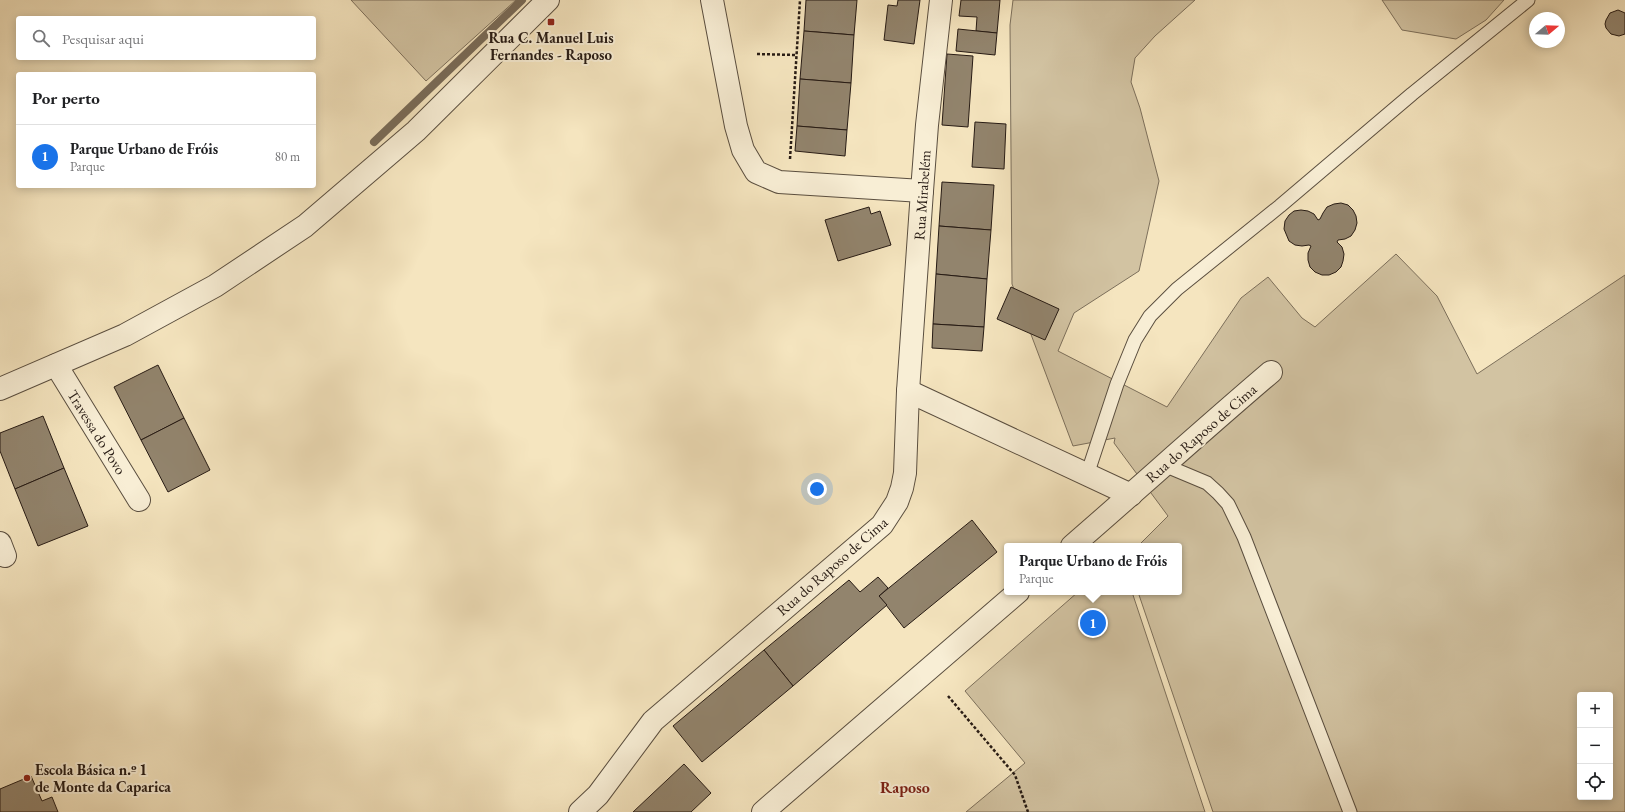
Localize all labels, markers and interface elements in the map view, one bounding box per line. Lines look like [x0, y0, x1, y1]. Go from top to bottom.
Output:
north arrow [1529, 12, 1565, 48]
search box [16, 16, 316, 60]
marker: Rua C. Manuel Luis Fernandes - Raposo [546, 17, 556, 27]
icon: search [30, 27, 52, 49]
place label: Rua C. Manuel Luis Fernandes - Raposo [488, 28, 614, 64]
text: Pesquisar aqui [62, 29, 144, 48]
text: Por perto [32, 87, 100, 109]
text: Parque Urbano de Fróis [70, 139, 218, 158]
text: 1 [42, 148, 48, 165]
text: 80 m [275, 148, 300, 165]
street label: Rua Mirabelém [909, 149, 935, 241]
text: Parque [70, 158, 105, 175]
street label: Rua do Raposo de Cima [1141, 380, 1261, 486]
street label: Travessa do Povo [63, 386, 131, 478]
your location [807, 479, 827, 499]
street label: Rua do Raposo de Cima [772, 513, 892, 619]
popup [1004, 543, 1182, 595]
text: Parque Urbano de Fróis [1019, 551, 1167, 570]
text: Parque [1019, 570, 1054, 587]
pin: 1 [1080, 608, 1106, 638]
map controls [1577, 692, 1613, 800]
button: + [1577, 692, 1613, 728]
button: − [1577, 728, 1613, 764]
place label: Escola Básica n.º 1 de Monte da Caparica [35, 760, 171, 796]
button: locate [1577, 764, 1613, 800]
marker: Escola Básica n.º 1 de Monte da Caparica [22, 773, 32, 783]
district label: Raposo [880, 777, 930, 798]

